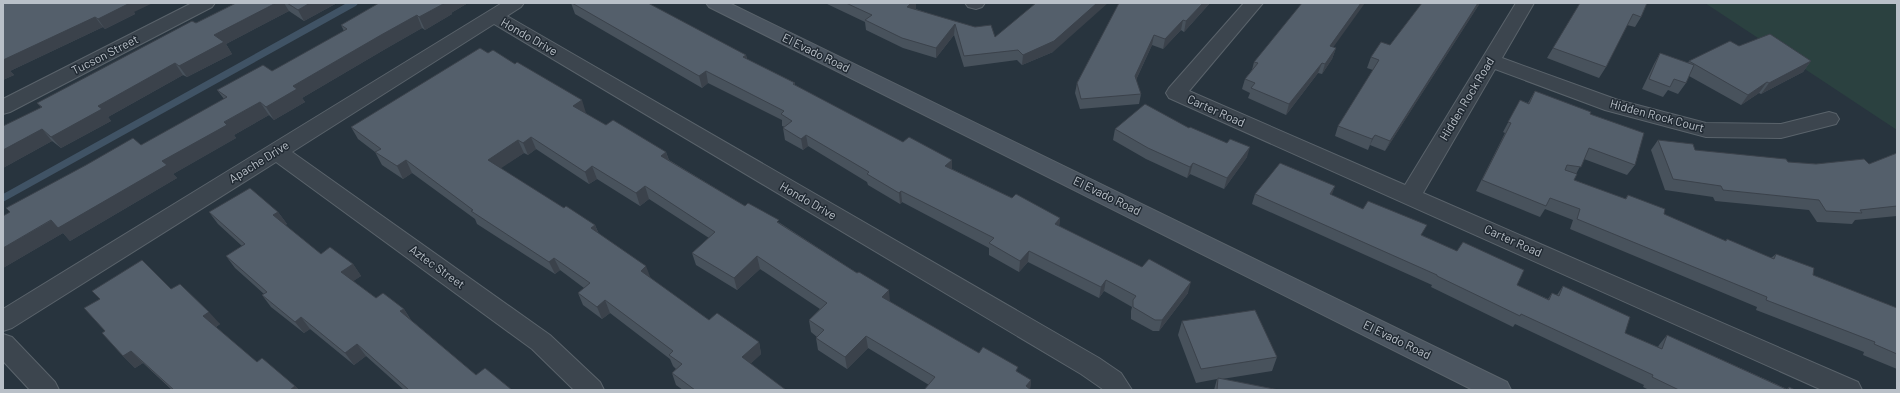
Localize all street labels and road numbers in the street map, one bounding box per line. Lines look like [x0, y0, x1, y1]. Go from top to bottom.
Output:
street label: Hondo Drive [499, 14, 560, 58]
street label: El Evado Road [780, 30, 852, 74]
street label: Tucson Street [69, 31, 140, 77]
street label: Hidden Rock Road [1436, 54, 1496, 143]
street label: Carter Road [1185, 91, 1247, 129]
street label: Hidden Rock Court [1609, 96, 1706, 134]
street label: Apache Drive [226, 137, 291, 185]
street label: El Evado Road [1071, 173, 1143, 217]
street label: Hondo Drive [778, 178, 839, 222]
street label: Carter Road [1482, 221, 1544, 259]
street label: Aztec Street [407, 242, 468, 291]
street label: El Evado Road [1361, 317, 1433, 361]

